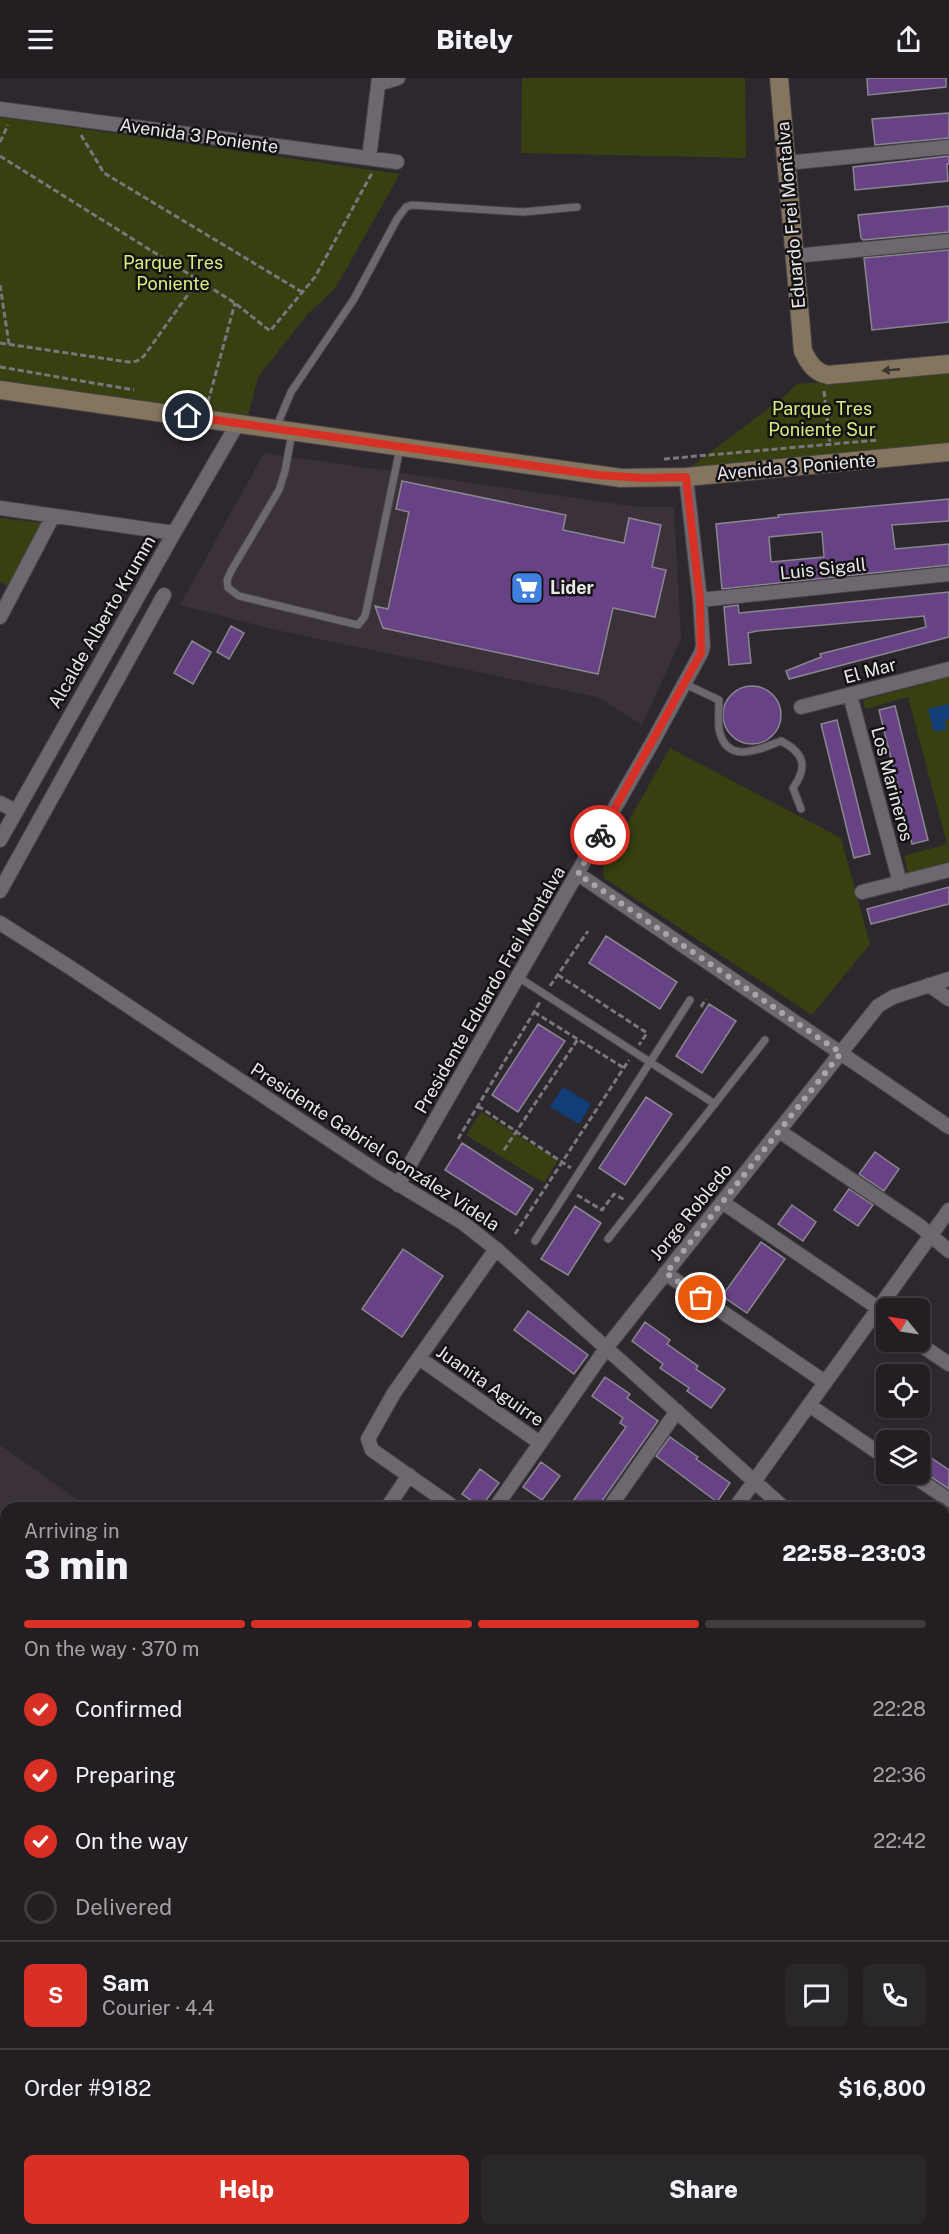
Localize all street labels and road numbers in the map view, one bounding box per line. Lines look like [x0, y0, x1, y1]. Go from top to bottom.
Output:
street label: Avenida 3 Poniente [118, 114, 280, 157]
street label: Eduardo Frei Montalva [772, 121, 809, 309]
street label: Avenida 3 Poniente [715, 449, 877, 484]
street label: Alcalde Alberto Krumm [44, 532, 160, 712]
street label: Luis Sigall [779, 554, 867, 583]
street label: El Mar [841, 653, 898, 688]
street label: Los Marineros [867, 724, 918, 843]
street label: Presidente Eduardo Frei Montalva [410, 862, 569, 1117]
street label: Presidente Gabriel González Videla [247, 1058, 504, 1235]
street label: Jorge Robledo [645, 1159, 736, 1264]
street label: Juanita Aguirre [433, 1341, 548, 1430]

